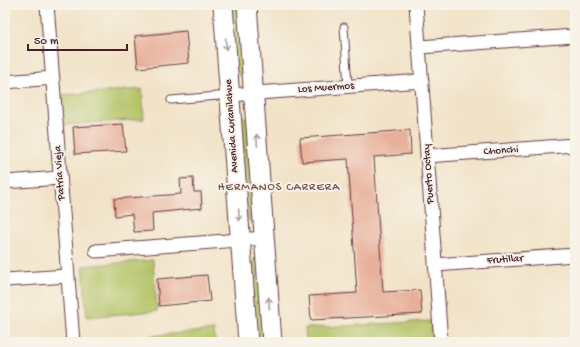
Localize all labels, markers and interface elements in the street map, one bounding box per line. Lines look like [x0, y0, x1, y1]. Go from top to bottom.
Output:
scale bar [28, 26, 127, 52]
text: 50 m [34, 35, 59, 49]
one-way arrow [222, 37, 229, 50]
street label: Avenida Curanilahue [223, 78, 241, 173]
street label: Los Muermos [297, 80, 355, 96]
one-way arrow [254, 134, 261, 147]
street label: Puerto Octay [421, 143, 437, 205]
street label: Patria Vieja [52, 144, 68, 202]
street label: Chonchi [483, 144, 519, 158]
district label: HERMANOS CARRERA [218, 181, 340, 195]
one-way arrow [235, 208, 242, 221]
street label: Frutillar [485, 253, 525, 267]
one-way arrow [266, 297, 273, 310]

